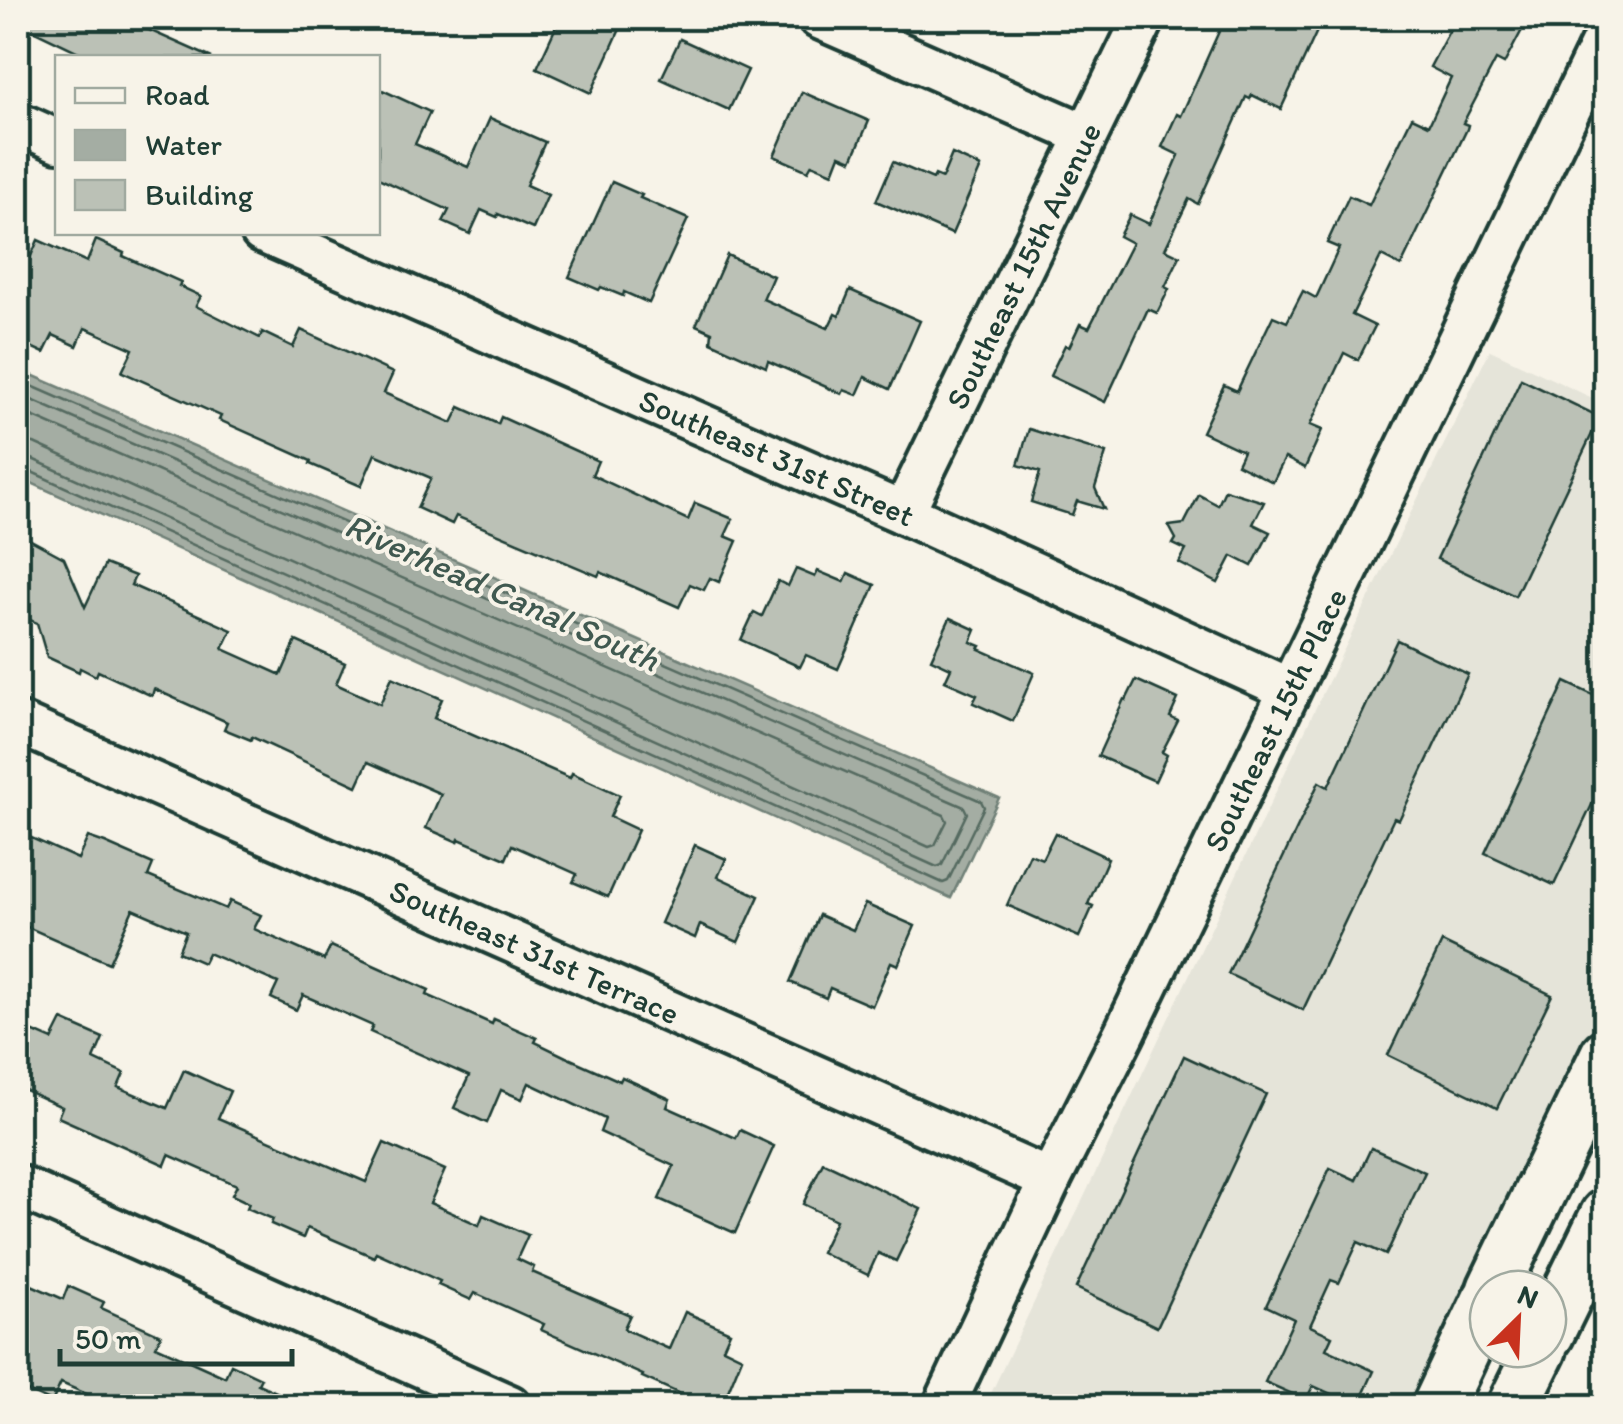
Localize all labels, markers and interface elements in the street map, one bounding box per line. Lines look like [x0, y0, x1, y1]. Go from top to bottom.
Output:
legend [55, 55, 380, 235]
text: Road [145, 76, 210, 113]
street label: Southeast 15th Avenue [938, 116, 1109, 415]
text: Water [145, 126, 223, 163]
text: Building [145, 176, 254, 213]
street label: Southeast 31st Street [633, 381, 920, 535]
water label: Riverhead Canal South [339, 504, 666, 681]
street label: Southeast 15th Place [1196, 582, 1355, 858]
street label: Southeast 31st Terrace [384, 871, 685, 1032]
north arrow [1468, 1269, 1568, 1369]
text: N [1513, 1277, 1544, 1316]
scale bar [60, 1304, 292, 1366]
text: 50 m [75, 1320, 141, 1357]

